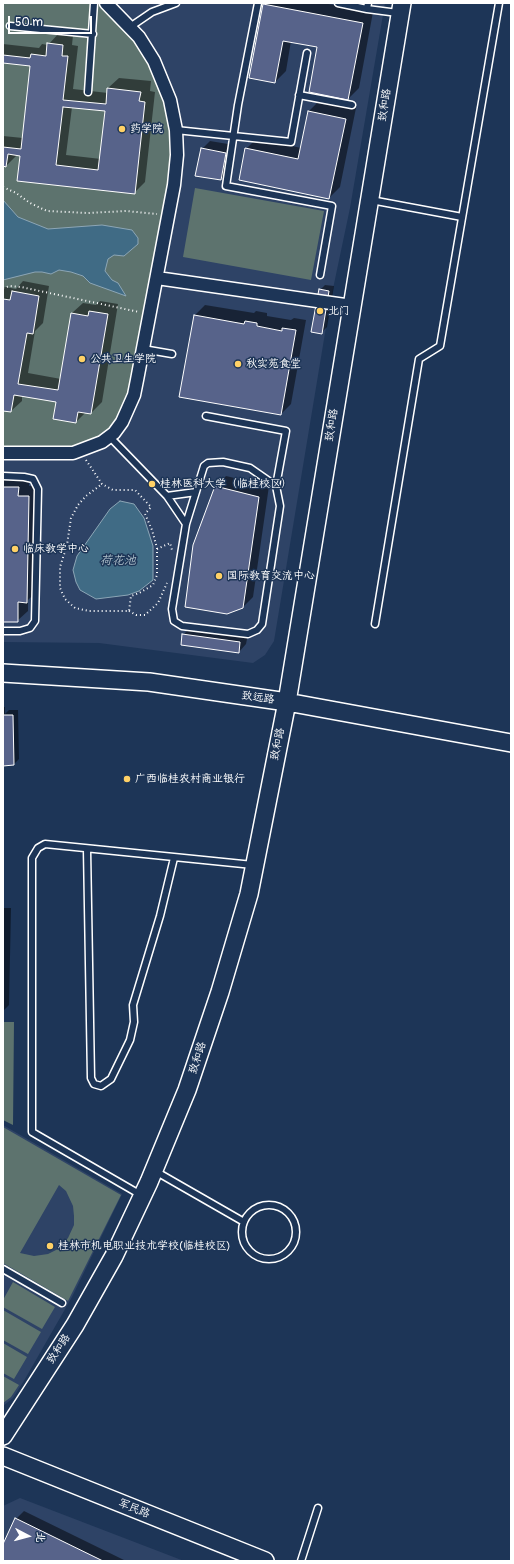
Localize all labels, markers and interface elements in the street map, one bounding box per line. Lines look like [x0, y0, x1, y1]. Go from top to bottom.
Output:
scale bar [10, 8, 94, 34]
text: 50 m [15, 15, 43, 30]
street label: 致和路 [376, 88, 394, 122]
place label: 药学院 [130, 122, 163, 136]
marker: 药学院 [117, 124, 127, 134]
place label: 北门 [328, 304, 350, 318]
marker: 北门 [315, 306, 325, 316]
place label: 公共卫生学院 [90, 352, 156, 366]
marker: 公共卫生学院 [77, 354, 87, 364]
place label: 秋实苑食堂 [246, 357, 301, 371]
marker: 秋实苑食堂 [233, 359, 243, 369]
street label: 致和路 [323, 408, 341, 442]
place label: 桂林医科大学（临桂校区） [160, 477, 292, 491]
marker: 桂林医科大学（临桂校区） [147, 479, 157, 489]
place label: 临床教学中心 [23, 542, 89, 556]
marker: 临床教学中心 [10, 544, 20, 554]
water label: 荷花池 [100, 554, 136, 568]
place label: 国际教育交流中心 [227, 569, 315, 583]
marker: 国际教育交流中心 [214, 571, 224, 581]
street label: 致远路 [241, 689, 275, 707]
street label: 致和路 [268, 727, 288, 761]
place label: 广西临桂农村商业银行 [135, 772, 245, 786]
marker: 广西临桂农村商业银行 [122, 774, 132, 784]
street label: 致和路 [187, 1040, 209, 1076]
place label: 桂林市机电职业技术学校(临桂校区) [58, 1239, 230, 1253]
marker: 桂林市机电职业技术学校(临桂校区) [45, 1241, 55, 1251]
street label: 致和路 [44, 1332, 74, 1366]
street label: 军民路 [116, 1497, 152, 1521]
north arrow [8, 1516, 48, 1556]
text: 北 [33, 1531, 47, 1543]

